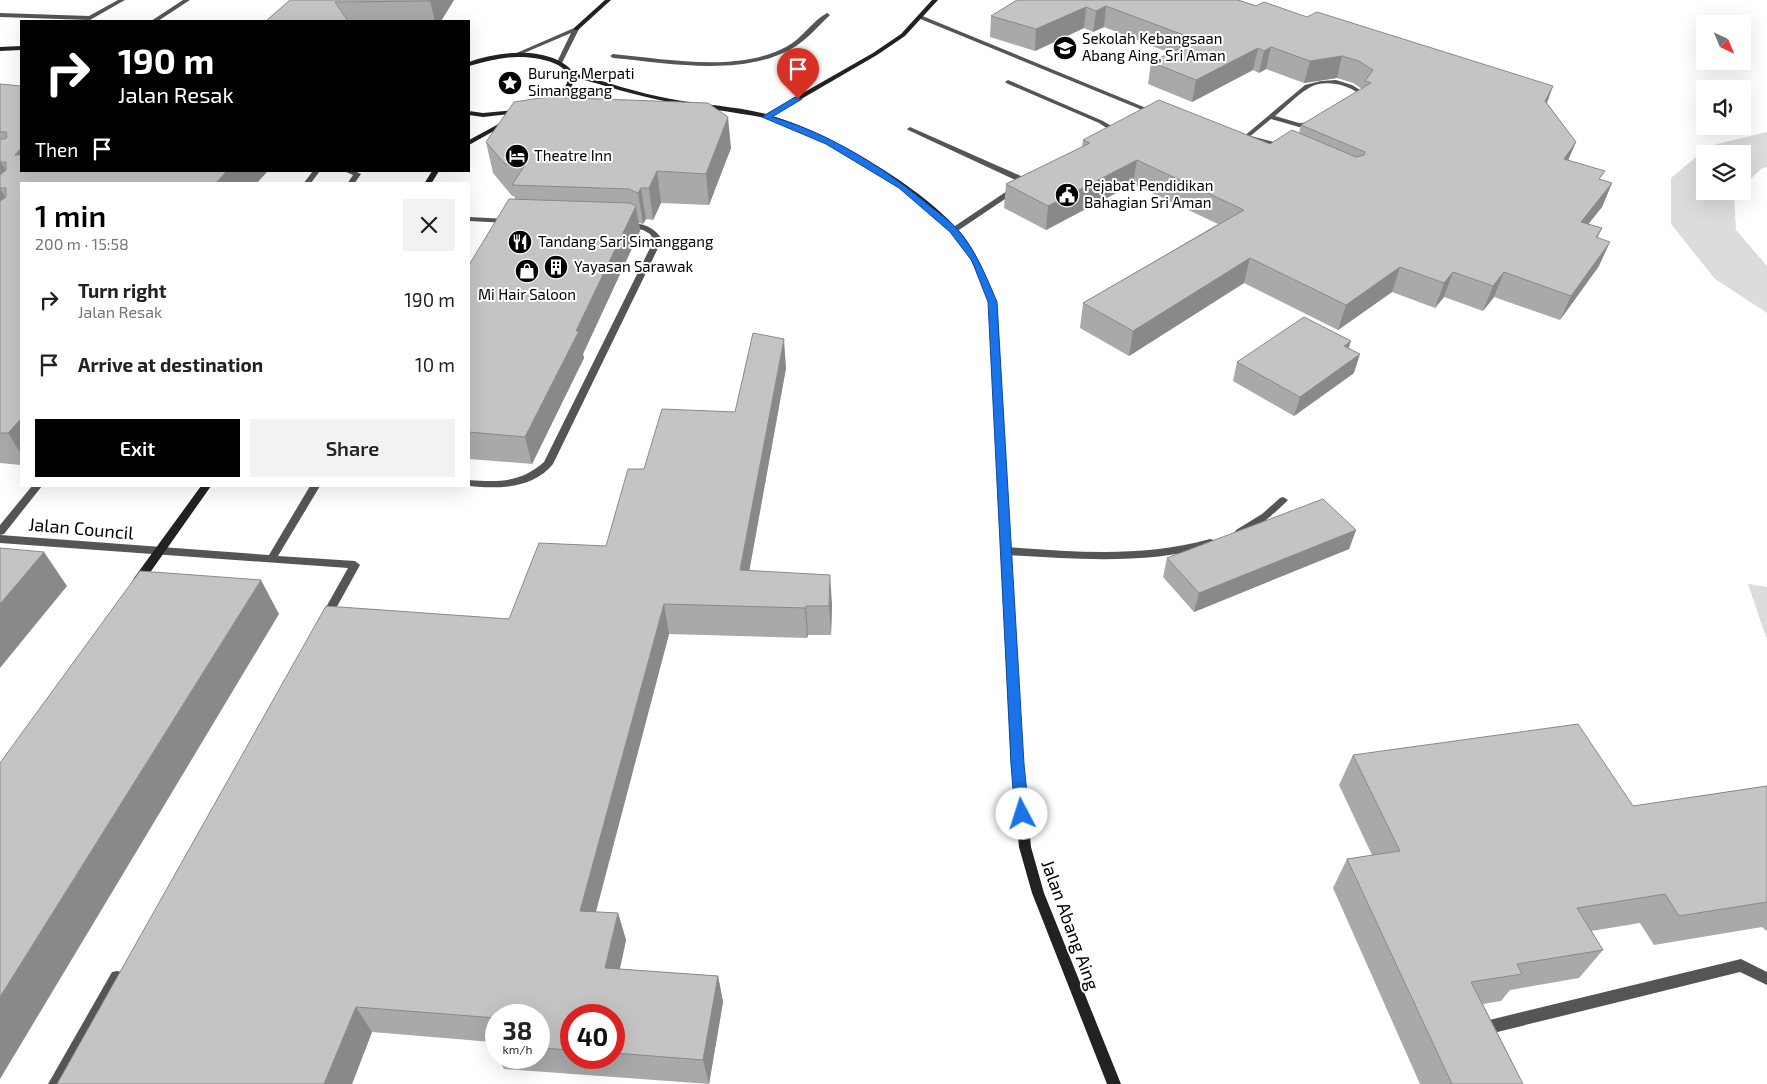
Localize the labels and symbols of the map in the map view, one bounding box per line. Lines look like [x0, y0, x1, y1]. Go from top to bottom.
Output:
north arrow [1696, 15, 1751, 70]
place label: Sekolah Kebangsaan Abang Aing, Sri Aman [1082, 29, 1226, 64]
school or university icon: Sekolah Kebangsaan Abang Aing, Sri Aman [1052, 35, 1078, 61]
pin [777, 48, 819, 99]
place label: Burung Merpati Simanggang [528, 64, 634, 99]
place icon: Burung Merpati Simanggang [497, 70, 523, 96]
hotel icon: Theatre Inn [504, 143, 530, 169]
place label: Theatre Inn [534, 146, 612, 164]
place label: Pejabat Pendidikan Bahagian Sri Aman [1084, 176, 1213, 211]
public building icon: Pejabat Pendidikan Bahagian Sri Aman [1054, 182, 1080, 208]
restaurant icon: Tandang Sari Simanggang [507, 229, 533, 255]
place label: Tandang Sari Simanggang [538, 232, 714, 250]
building icon: Yayasan Sarawak [543, 254, 569, 280]
place label: Yayasan Sarawak [574, 257, 693, 275]
shop icon: Mi Hair Saloon [514, 258, 540, 284]
place label: Mi Hair Saloon [478, 285, 576, 303]
street label: Jalan Council [28, 512, 135, 544]
position arrow [995, 787, 1047, 839]
street label: Jalan Abang Aing [1037, 857, 1105, 993]
speed limit sign: 40 [560, 1004, 625, 1069]

